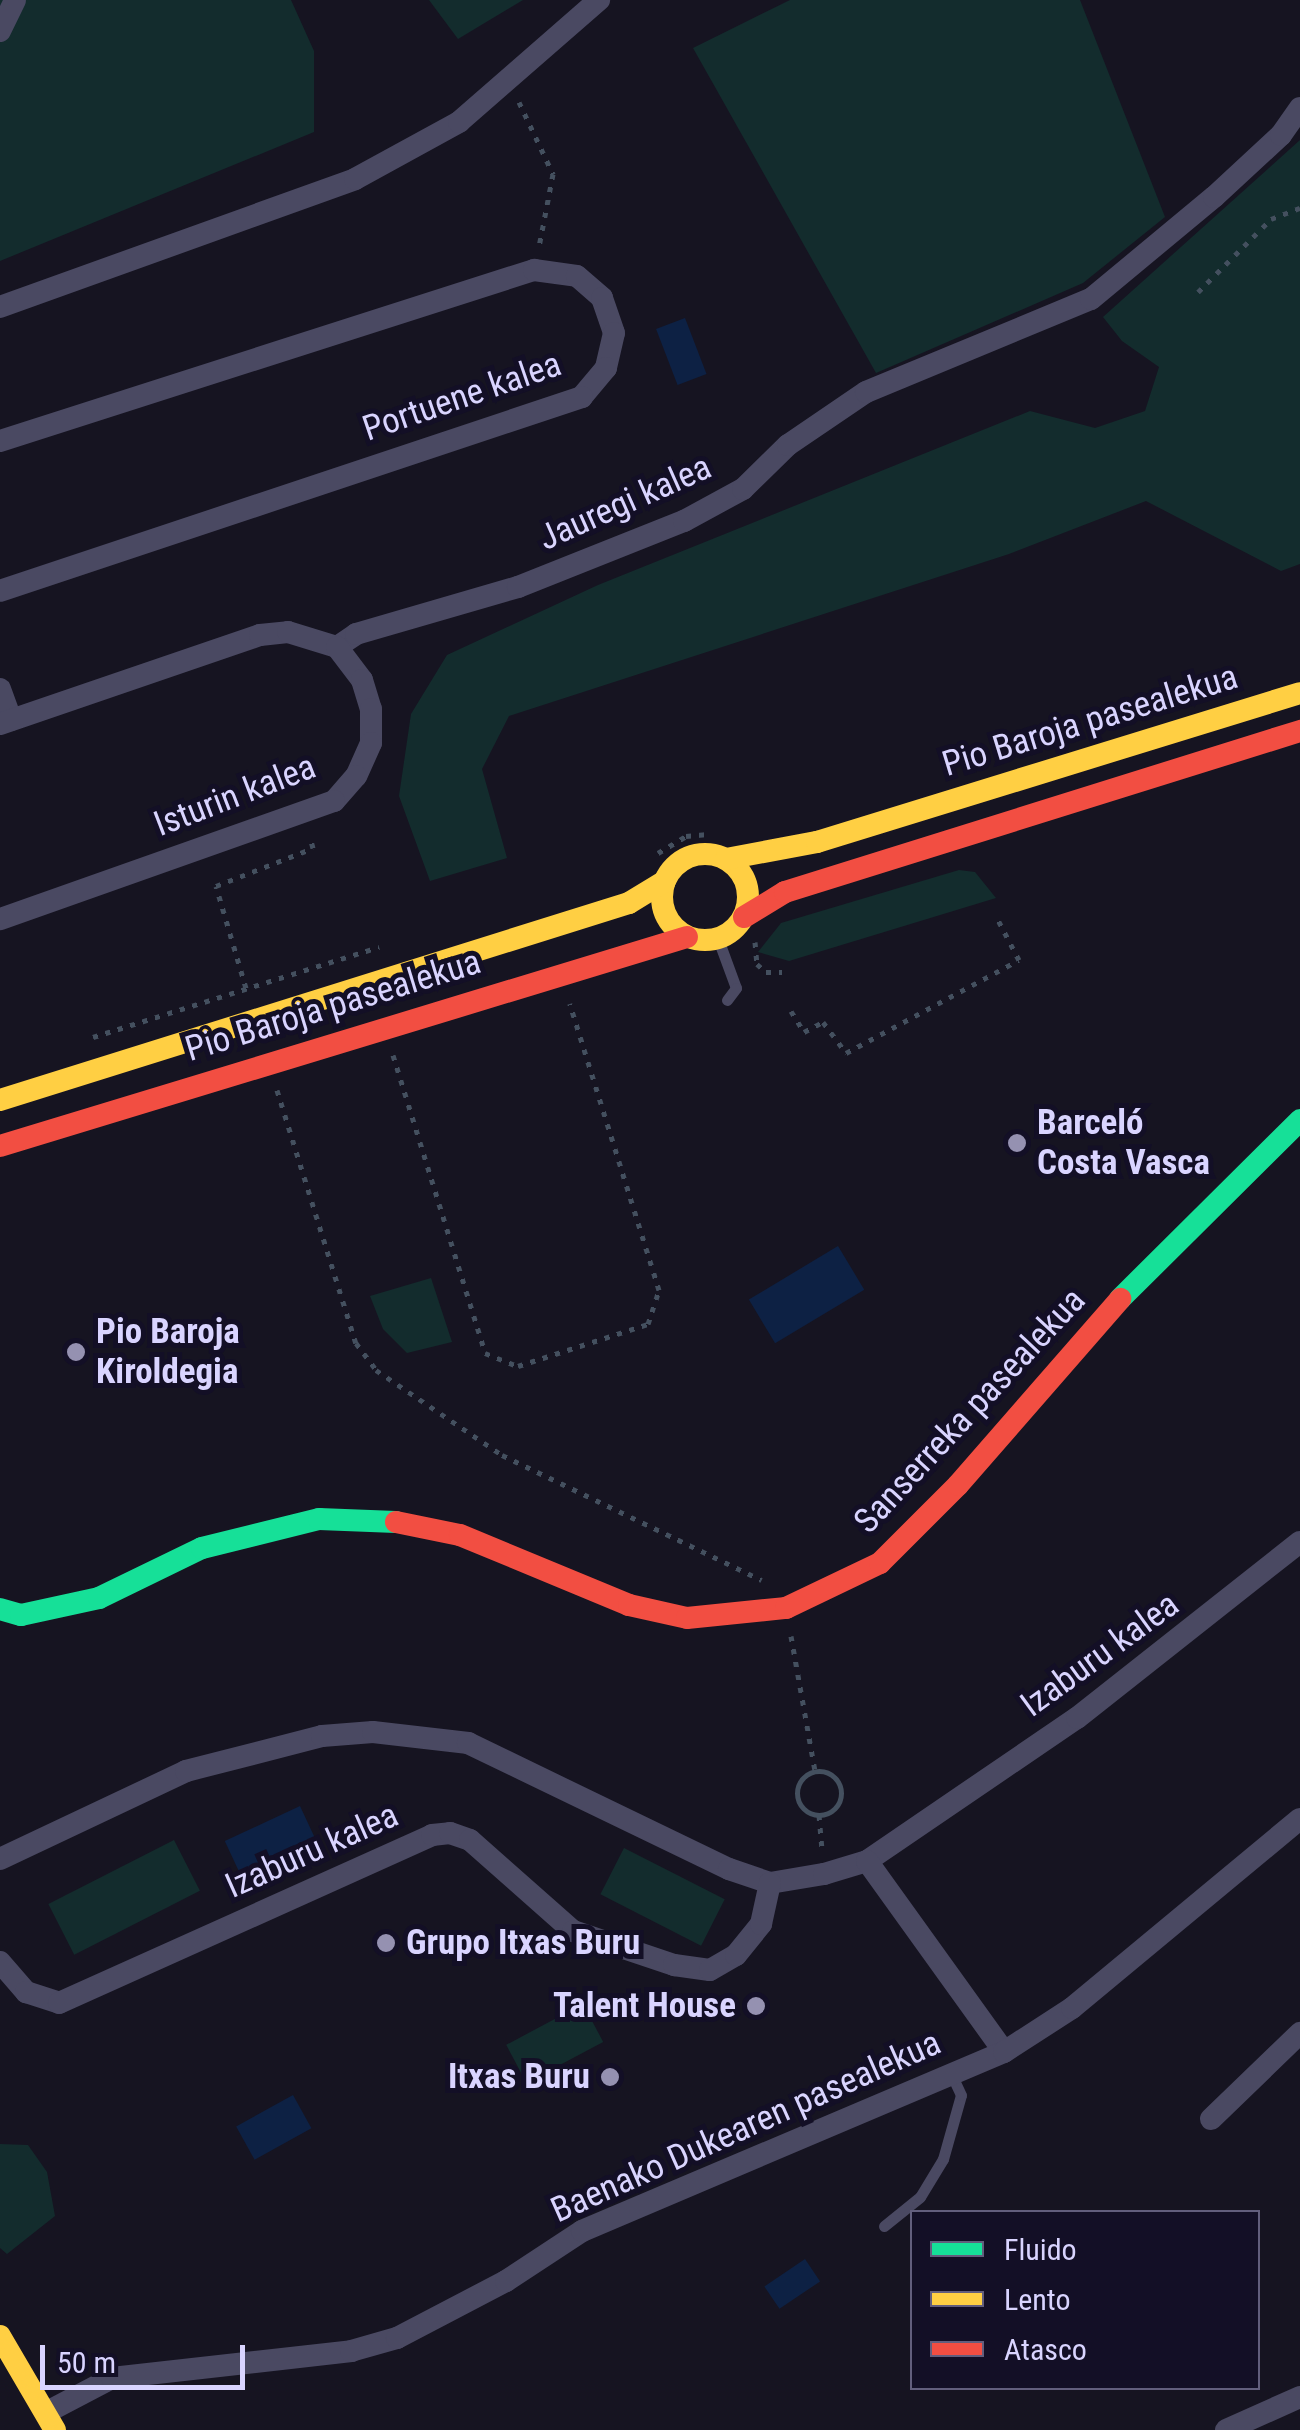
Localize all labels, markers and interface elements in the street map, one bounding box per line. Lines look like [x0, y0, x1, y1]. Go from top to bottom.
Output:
street label: Portuene kalea [357, 343, 567, 451]
street label: Jauregi kalea [532, 446, 718, 560]
street label: Pio Baroja pasealekua [937, 656, 1243, 786]
street label: Isturin kalea [148, 746, 322, 846]
street label: Pio Baroja pasealekua [180, 941, 486, 1071]
place label: Barceló Costa Vasca [1037, 1102, 1210, 1184]
marker: Barceló Costa Vasca [1006, 1132, 1028, 1154]
street label: Sanserreka pasealekua [846, 1280, 1094, 1542]
place label: Pio Baroja Kiroldegia [96, 1311, 240, 1393]
marker: Pio Baroja Kiroldegia [65, 1341, 87, 1363]
street label: Izaburu kalea [1013, 1584, 1187, 1726]
street label: Izaburu kalea [219, 1794, 405, 1908]
place label: Grupo Itxas Buru [406, 1922, 640, 1964]
marker: Grupo Itxas Buru [375, 1932, 397, 1954]
place label: Talent House [553, 1985, 736, 2027]
marker: Talent House [745, 1995, 767, 2017]
street label: Baenako Dukearen pasealekua [545, 2022, 947, 2232]
place label: Itxas Buru [448, 2056, 590, 2098]
marker: Itxas Buru [599, 2066, 621, 2088]
legend [910, 2210, 1260, 2390]
text: Fluido [1004, 2232, 1077, 2267]
text: Lento [1004, 2282, 1071, 2317]
scale bar [45, 2325, 250, 2387]
text: Atasco [1004, 2332, 1087, 2367]
text: 50 m [57, 2345, 116, 2380]

